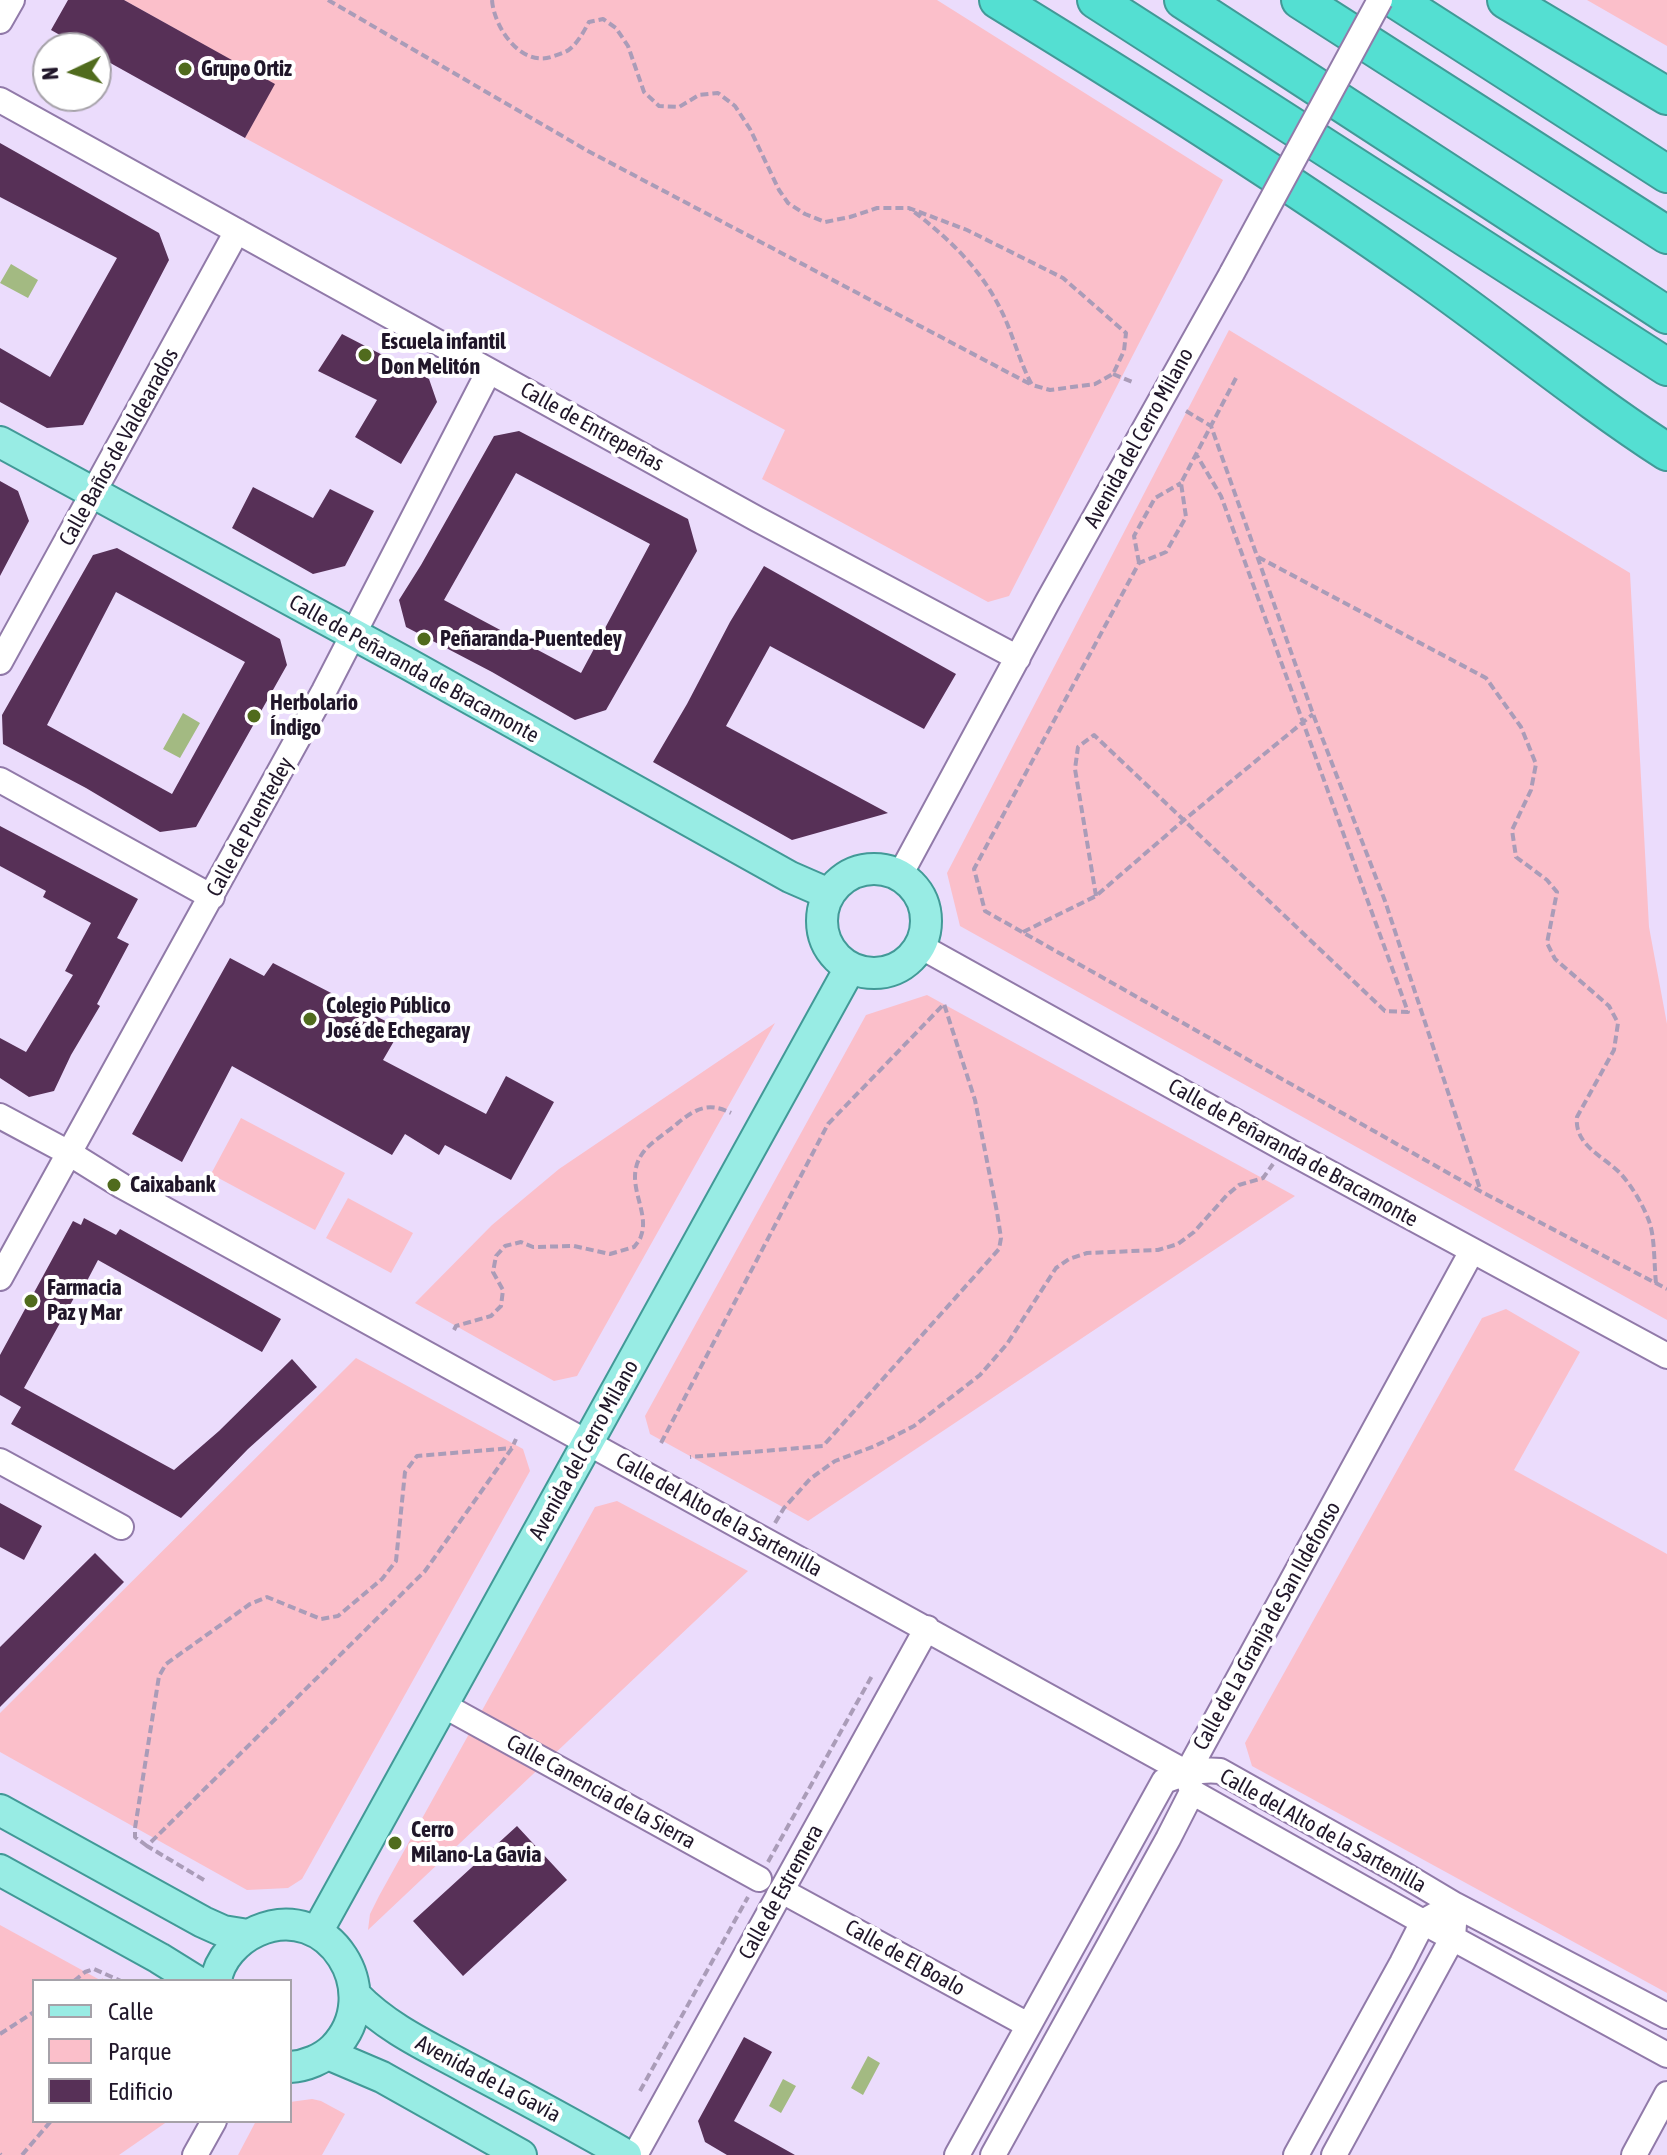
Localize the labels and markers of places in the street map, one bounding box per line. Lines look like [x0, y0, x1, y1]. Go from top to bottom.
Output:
place label: Grupo Ortiz [201, 56, 292, 82]
marker: Grupo Ortiz [176, 60, 194, 78]
place label: Escuela infantil Don Melitón [381, 329, 506, 380]
marker: Escuela infantil Don Melitón [356, 346, 374, 364]
place label: Peñaranda-Puentedey [440, 626, 622, 652]
marker: Peñaranda-Puentedey [415, 630, 433, 648]
place label: Herbolario Índigo [270, 690, 358, 742]
marker: Herbolario Índigo [245, 707, 263, 725]
place label: Colegio Público José de Echegaray [326, 993, 470, 1044]
marker: Colegio Público José de Echegaray [301, 1010, 319, 1028]
place label: Caixabank [130, 1172, 215, 1198]
marker: Caixabank [105, 1176, 123, 1194]
place label: Farmacia Paz y Mar [47, 1275, 122, 1326]
marker: Farmacia Paz y Mar [22, 1292, 40, 1310]
place label: Cerro Milano-La Gavia [411, 1817, 541, 1868]
marker: Cerro Milano-La Gavia [386, 1834, 404, 1852]

